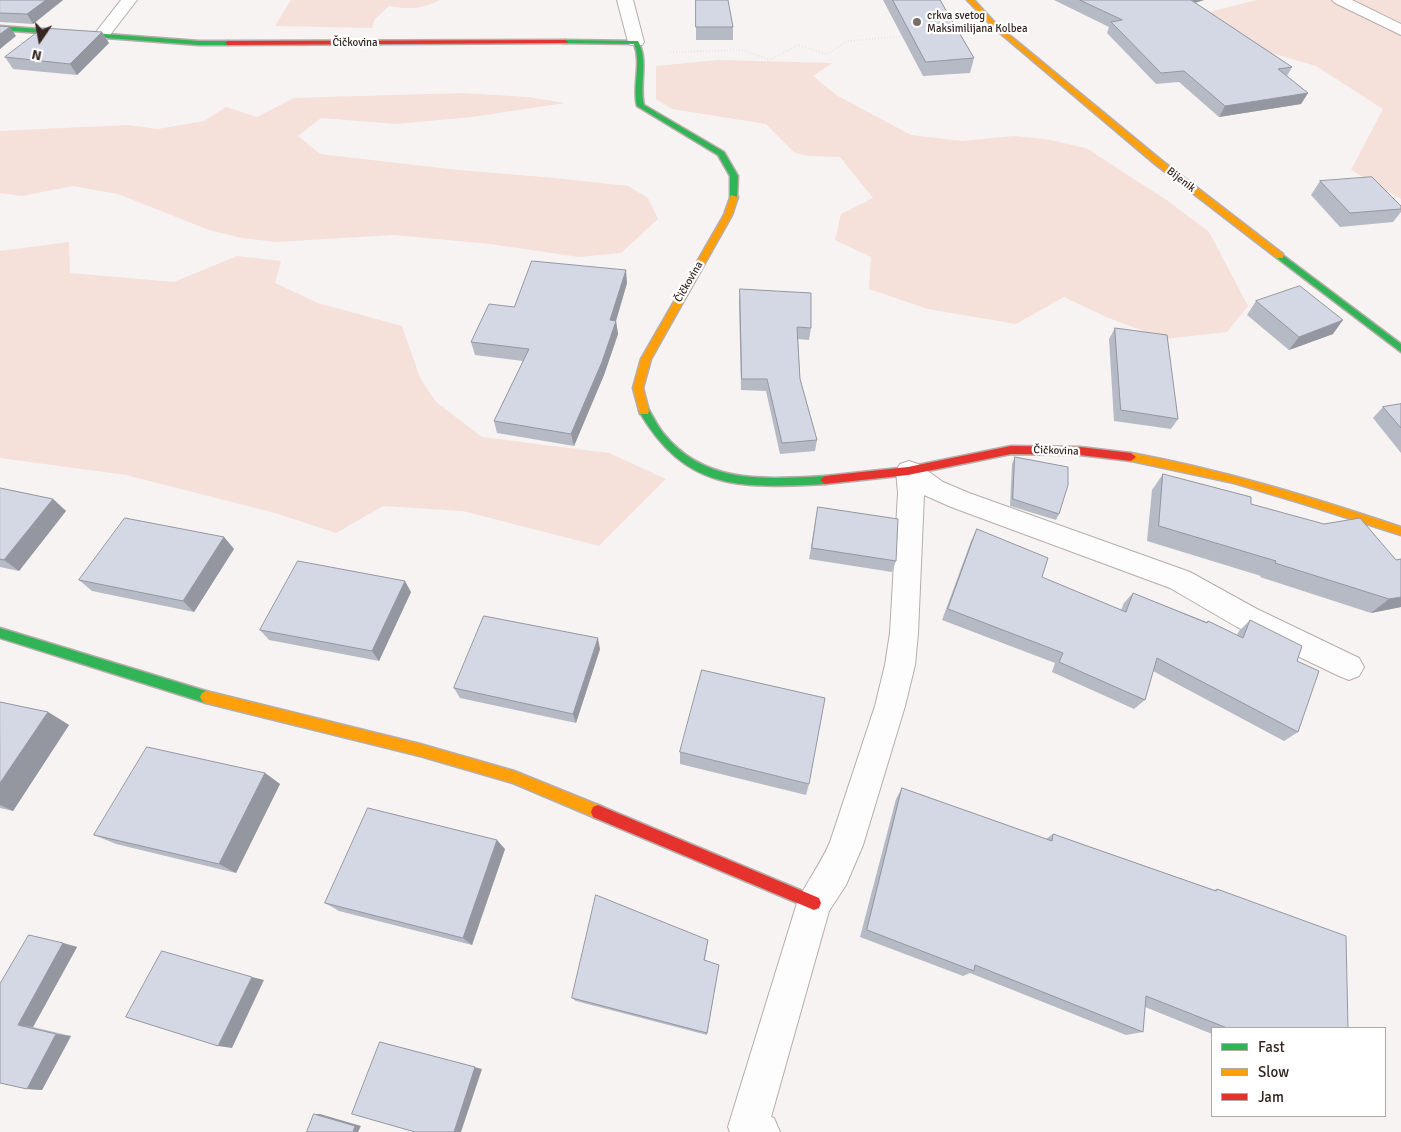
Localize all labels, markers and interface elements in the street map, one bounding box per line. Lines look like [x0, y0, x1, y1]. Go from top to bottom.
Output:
place label: crkva svetog Maksimilijana Kolbea [927, 9, 1028, 35]
north arrow [15, 15, 65, 65]
marker: crkva svetog Maksimilijana Kolbea [911, 16, 923, 28]
street label: Čičkovina [332, 36, 378, 50]
text: N [30, 46, 43, 64]
street label: Bijenik [1164, 165, 1198, 195]
street label: Čičkovina [672, 259, 706, 305]
street label: Čičkovina [1033, 444, 1079, 458]
legend [1211, 1027, 1386, 1117]
text: Fast [1258, 1038, 1285, 1056]
text: Slow [1258, 1063, 1289, 1081]
text: Jam [1258, 1088, 1284, 1106]

